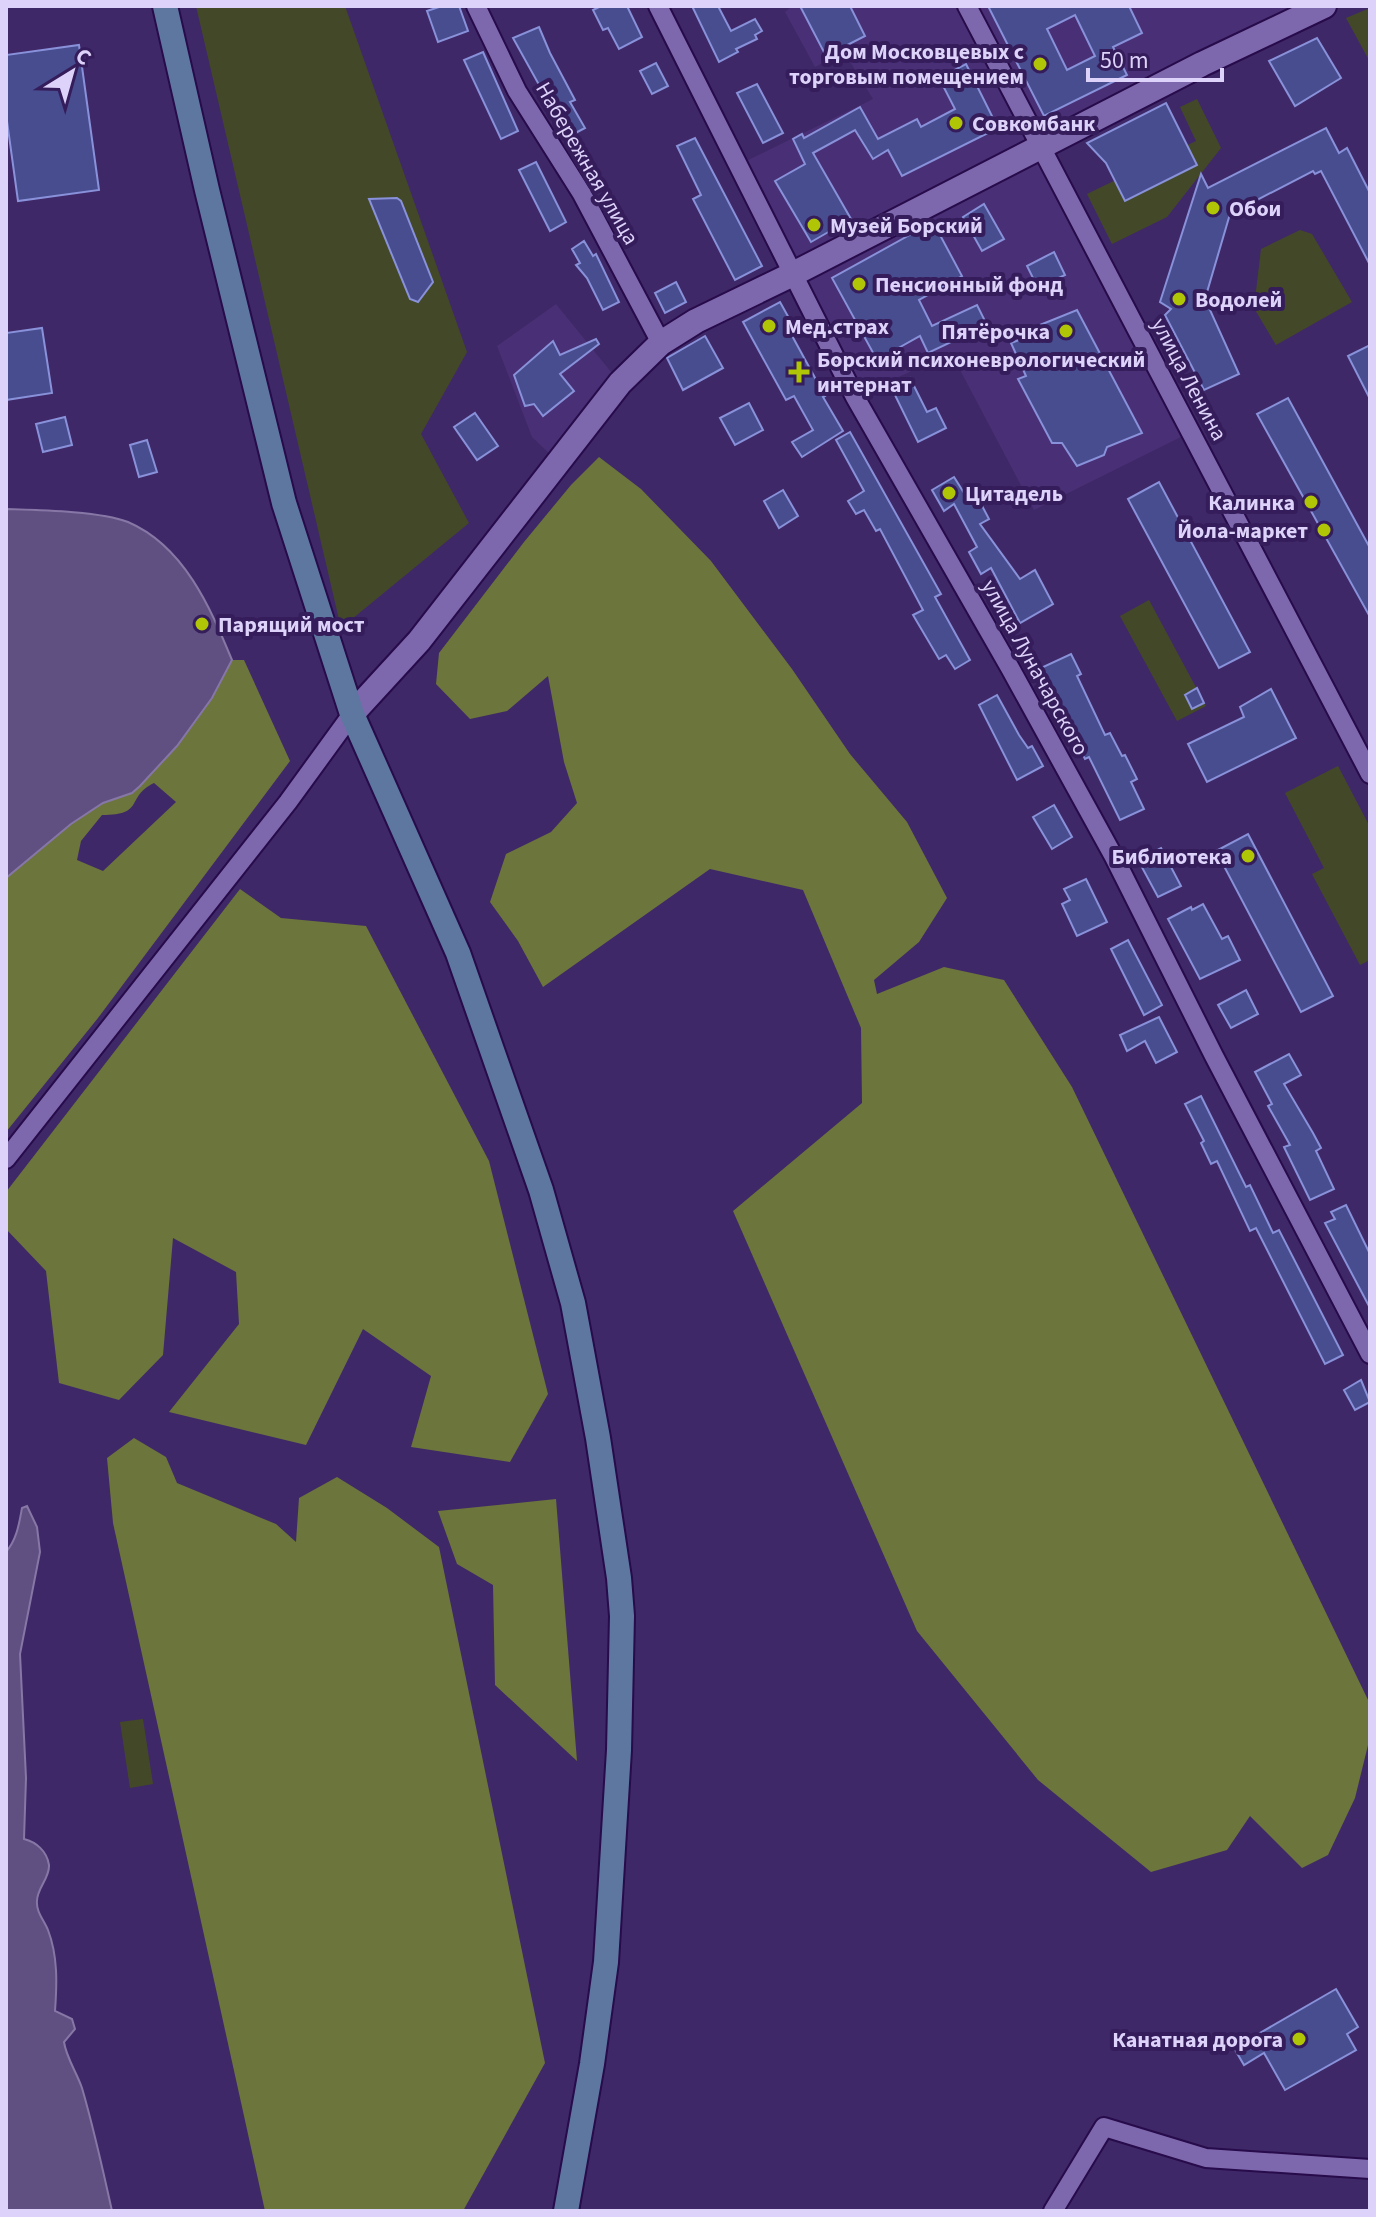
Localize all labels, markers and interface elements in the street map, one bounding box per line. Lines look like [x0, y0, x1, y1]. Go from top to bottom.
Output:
north arrow [32, 32, 112, 112]
scale bar [1088, 32, 1222, 82]
place label: Дом Московцевых с торговым помещением [789, 36, 1024, 93]
text: С [69, 40, 98, 74]
text: 50 m [1100, 43, 1149, 78]
marker: Дом Московцевых с торговым помещением [1031, 55, 1049, 73]
street label: Набережная улица [527, 76, 647, 251]
place label: Совкомбанк [972, 108, 1095, 140]
marker: Совкомбанк [947, 114, 965, 132]
place label: Обои [1229, 193, 1281, 225]
marker: Обои [1204, 199, 1222, 217]
place label: Музей Борский [830, 210, 983, 242]
marker: Музей Борский [805, 216, 823, 234]
place label: Пенсионный фонд [875, 269, 1063, 301]
marker: Пенсионный фонд [850, 275, 868, 293]
place label: Водолей [1195, 284, 1282, 316]
marker: Водолей [1170, 290, 1188, 308]
place label: Мед.страх [785, 311, 889, 343]
street label: улица Ленина [1143, 312, 1235, 447]
place label: Пятёрочка [941, 316, 1050, 348]
marker: Мед.страх [760, 317, 778, 335]
marker: Пятёрочка [1057, 322, 1075, 340]
place label: Борский психоневрологический интернат [817, 344, 1145, 401]
marker: Борский психоневрологический интернат [788, 361, 810, 383]
place label: Цитадель [965, 478, 1063, 510]
marker: Цитадель [940, 484, 958, 502]
place label: Калинка [1208, 487, 1295, 519]
marker: Калинка [1302, 493, 1320, 511]
place label: Йола-маркет [1177, 515, 1308, 547]
marker: Йола-маркет [1315, 521, 1333, 539]
street label: улица Луначарского [973, 574, 1097, 761]
place label: Парящий мост [218, 609, 365, 641]
marker: Парящий мост [193, 615, 211, 633]
place label: Библиотека [1112, 841, 1232, 873]
marker: Библиотека [1239, 847, 1257, 865]
place label: Канатная дорога [1112, 2024, 1283, 2056]
marker: Канатная дорога [1290, 2030, 1308, 2048]

